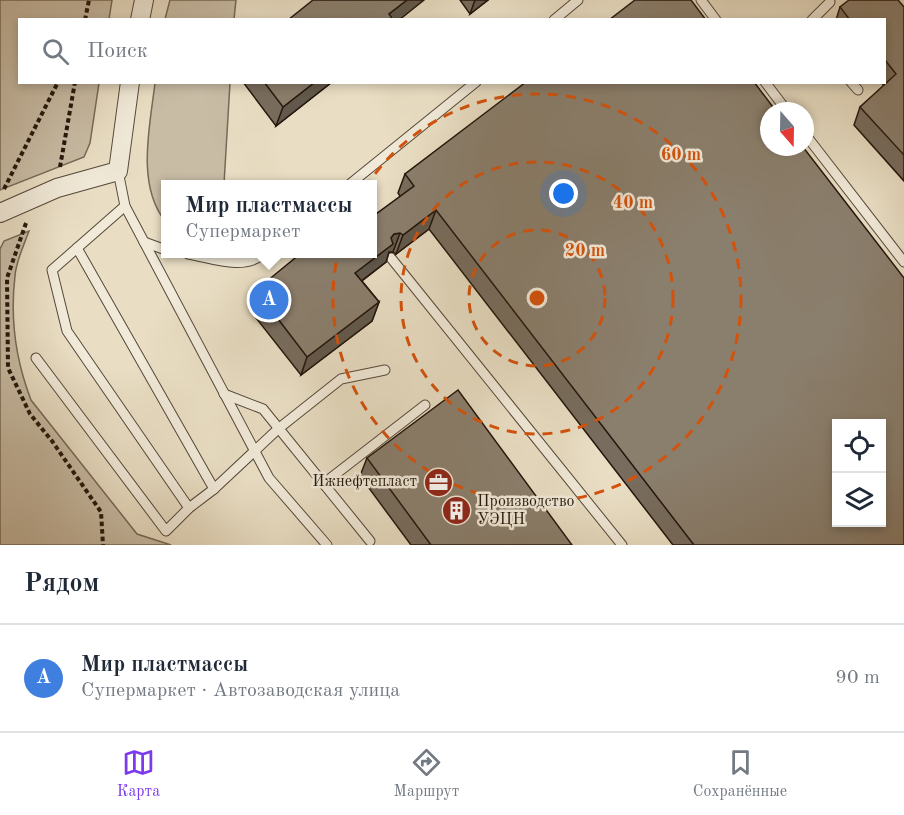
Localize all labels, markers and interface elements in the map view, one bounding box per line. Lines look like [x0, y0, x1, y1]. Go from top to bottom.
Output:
search box [18, 18, 886, 84]
icon: search [39, 35, 72, 68]
text: Поиск [87, 40, 148, 62]
north arrow [760, 102, 814, 156]
text: 60 m [661, 146, 701, 164]
your location [549, 179, 578, 208]
popup [161, 180, 377, 258]
text: 40 m [613, 194, 653, 212]
text: Мир пластмассы [185, 195, 353, 217]
text: Супермаркет [185, 222, 300, 242]
text: 20 m [565, 242, 605, 260]
pin: A [250, 278, 288, 322]
centre of rings [527, 288, 547, 308]
map controls [832, 419, 886, 527]
button: locate [832, 419, 886, 473]
office icon: Ижнефтепласт [422, 466, 454, 498]
button: layers [832, 473, 886, 527]
place label: Ижнефтепласт [312, 474, 417, 490]
place label: Производство УЭЦН [477, 494, 575, 528]
building icon: Производство УЭЦН [440, 495, 472, 527]
text: Рядом [24, 571, 99, 597]
text: Мир пластмассы [81, 654, 248, 676]
text: A [36, 668, 51, 688]
text: 90 m [835, 668, 880, 688]
text: Супермаркет · Автозаводская улица [81, 681, 400, 701]
tab: Карта [117, 746, 160, 802]
tab: Маршрут [394, 746, 459, 802]
tab: Сохранённые [693, 746, 787, 802]

